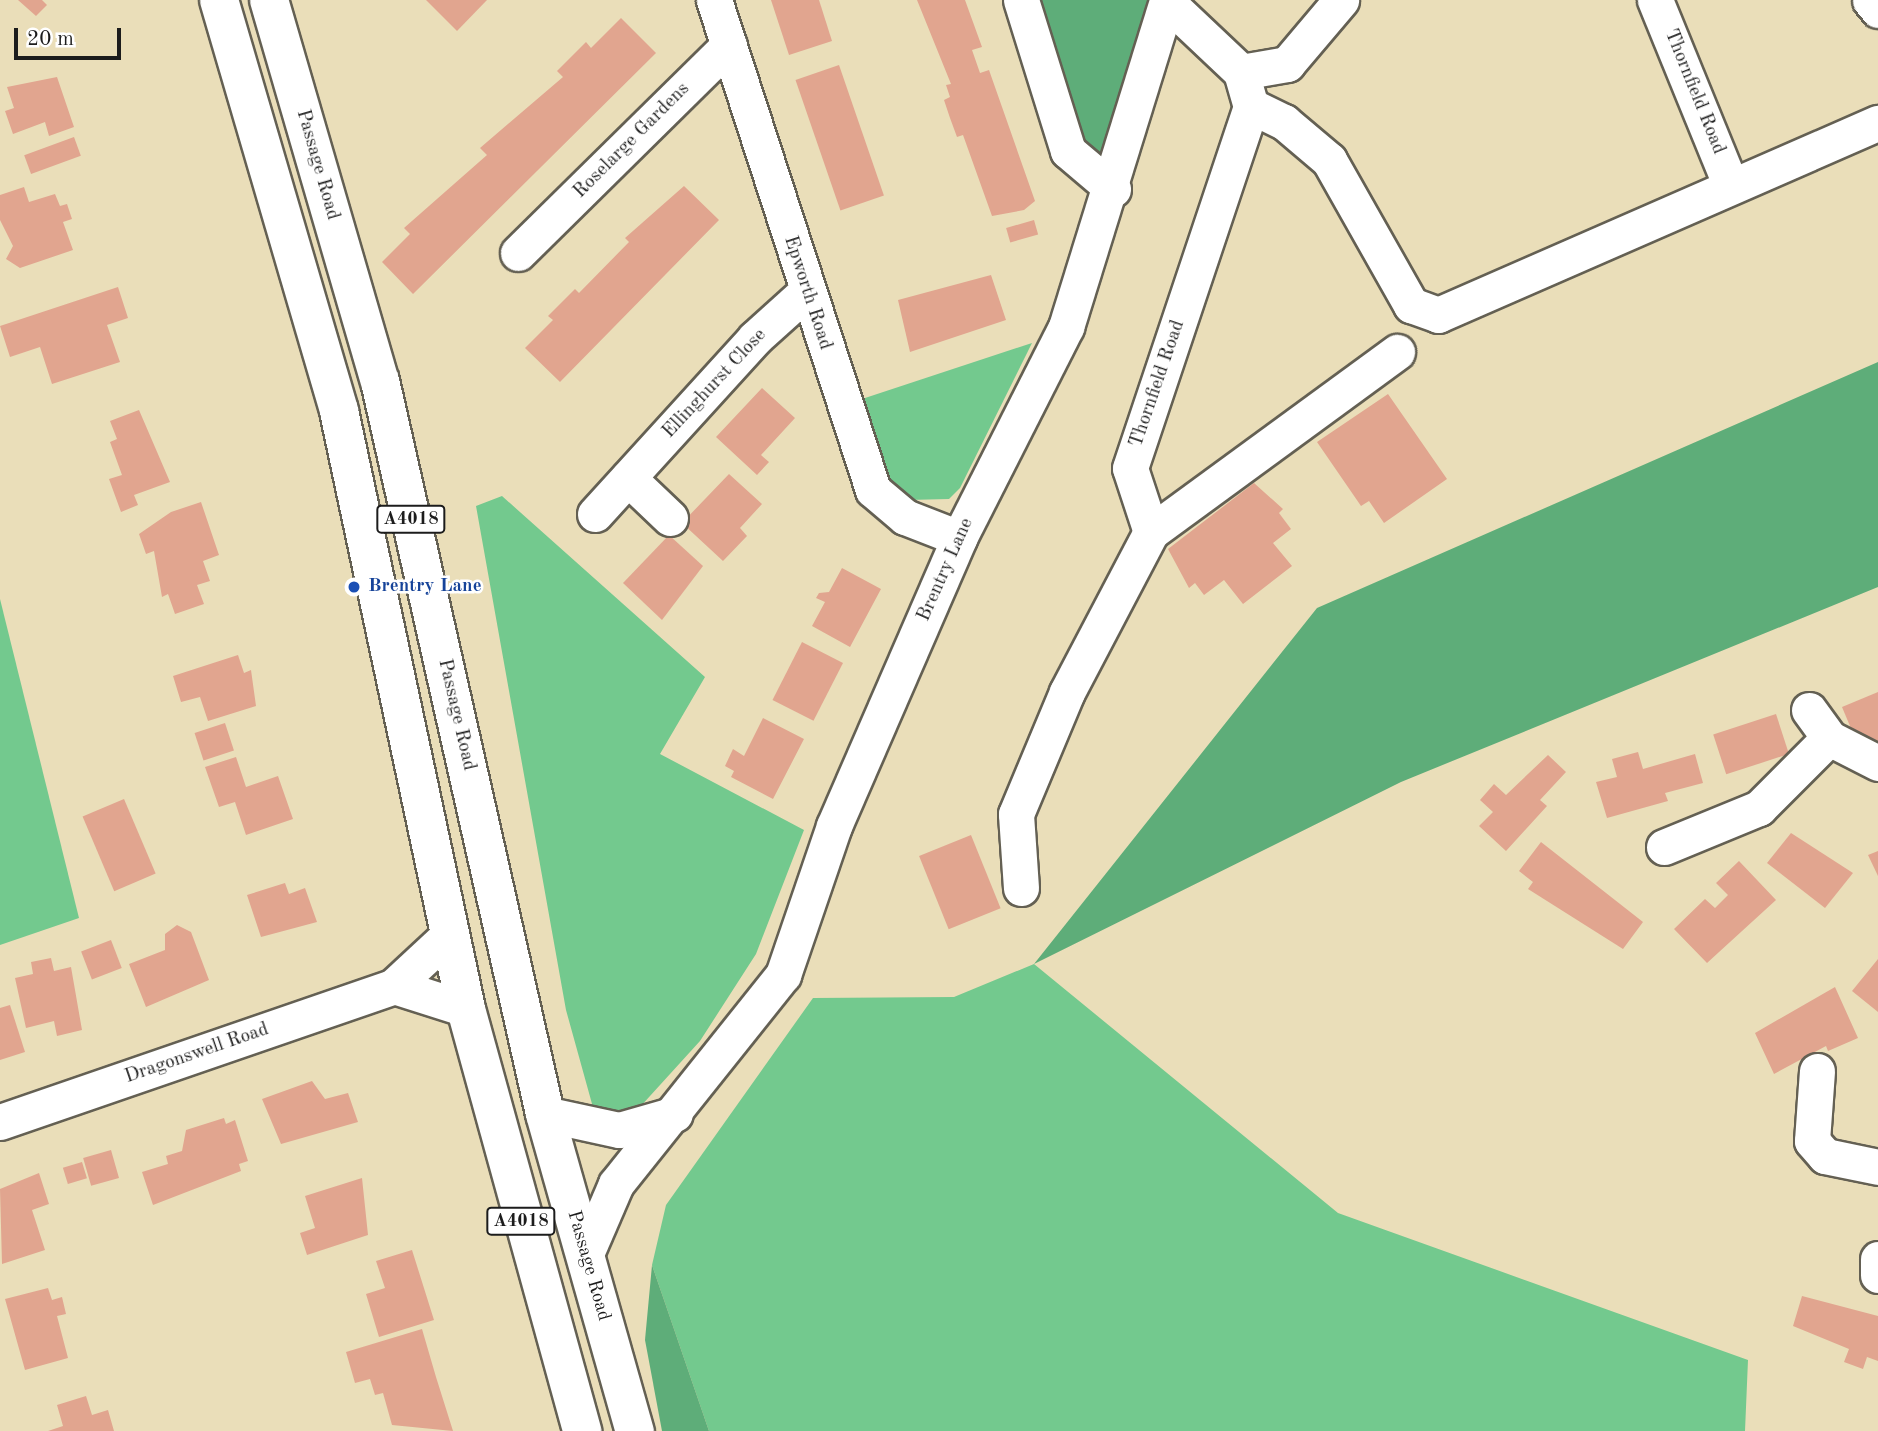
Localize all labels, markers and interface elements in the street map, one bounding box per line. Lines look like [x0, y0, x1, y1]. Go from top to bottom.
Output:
scale bar [18, 14, 124, 58]
street label: Thornfield Road [1659, 26, 1729, 158]
text: 20 m [27, 29, 74, 50]
street label: Roselarge Gardens [569, 78, 695, 204]
street label: Passage Road [290, 107, 344, 223]
street label: Epworth Road [778, 233, 836, 353]
street label: Thornfield Road [1126, 317, 1190, 451]
street label: Ellinghurst Close [658, 324, 772, 444]
road number: A4018 [376, 504, 446, 534]
street label: Brentry Lane [913, 515, 979, 625]
place label: Brentry Lane [368, 576, 482, 598]
marker: Brentry Lane [346, 579, 362, 595]
street label: Passage Road [432, 657, 480, 773]
street label: Dragonswell Road [122, 1019, 272, 1089]
road number: A4018 [486, 1206, 556, 1236]
street label: Passage Road [561, 1208, 615, 1324]

